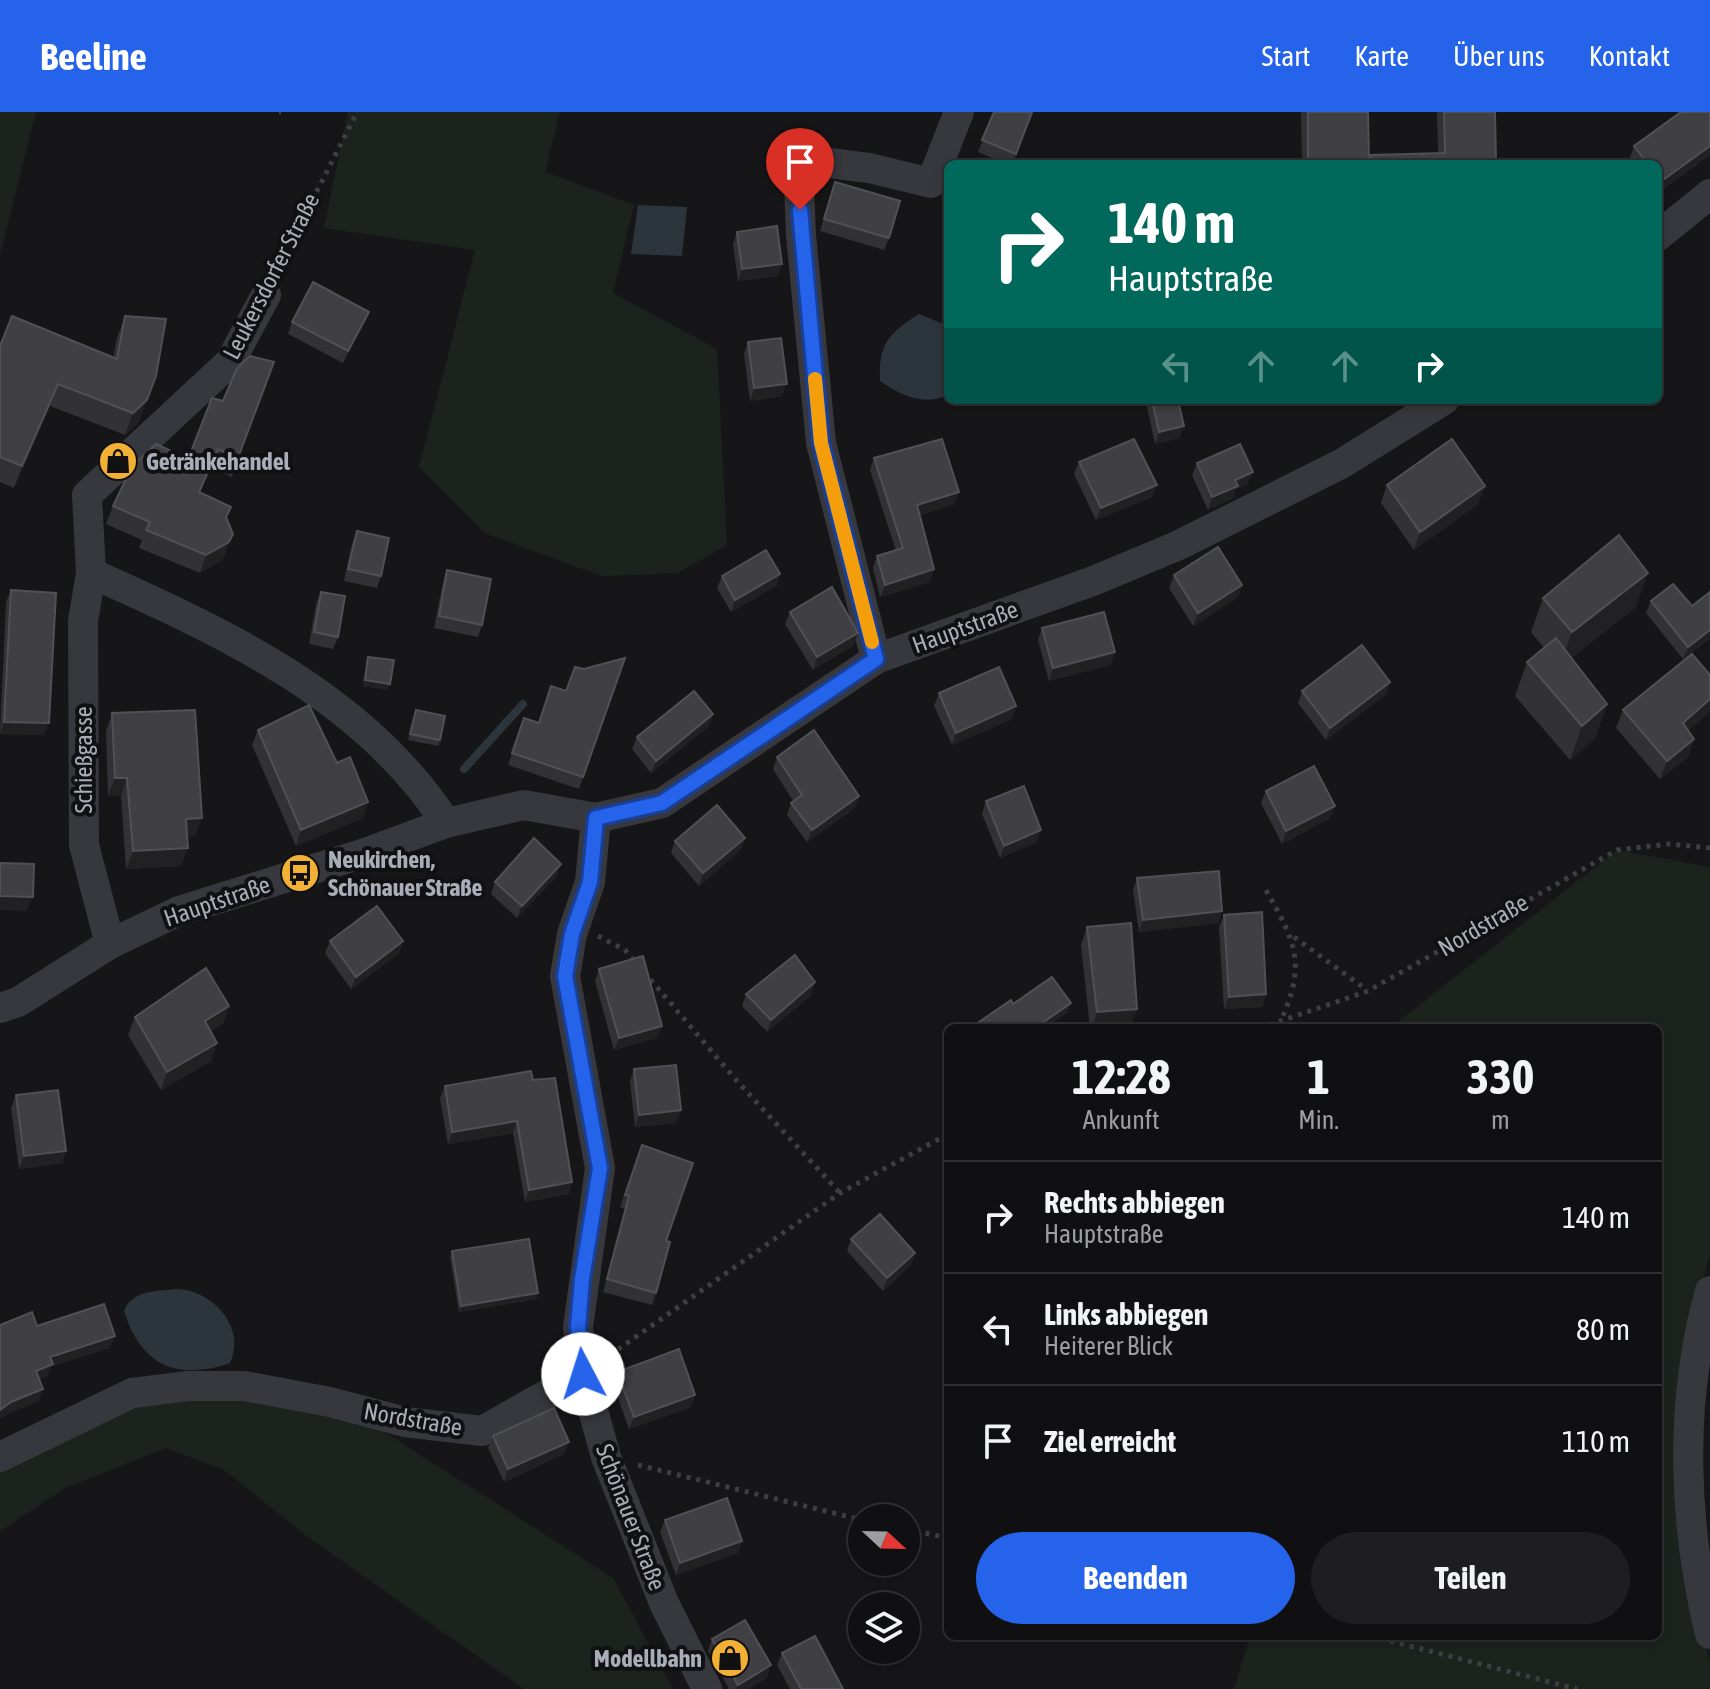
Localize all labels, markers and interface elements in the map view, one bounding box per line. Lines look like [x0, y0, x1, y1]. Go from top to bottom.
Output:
text: Beeline [40, 35, 147, 78]
text: Start [1261, 40, 1310, 72]
text: Karte [1354, 40, 1409, 72]
text: Über uns [1453, 40, 1545, 72]
text: Kontakt [1589, 40, 1670, 72]
pin [766, 128, 834, 210]
icon: arrive [778, 140, 822, 184]
street label: Leukersdorfer Straße [218, 189, 324, 363]
text: 140 m [1108, 191, 1235, 255]
icon: right [976, 192, 1080, 296]
text: Hauptstraße [1108, 257, 1273, 299]
icon: left [1155, 344, 1199, 388]
icon: ahead [1239, 344, 1283, 388]
icon: ahead [1323, 344, 1367, 388]
icon: right [1407, 344, 1451, 388]
shop icon: Getränkehandel [97, 440, 139, 482]
place label: Getränkehandel [146, 448, 291, 475]
street label: Hauptstraße [909, 595, 1021, 659]
street label: Schießgasse [70, 706, 97, 814]
place label: Neukirchen, Schönauer Straße [328, 846, 483, 901]
bus stop icon: Neukirchen, Schönauer Straße [279, 852, 321, 894]
street label: Hauptstraße [160, 870, 274, 932]
street label: Nordstraße [1433, 889, 1533, 961]
text: 12:28 [1072, 1049, 1171, 1104]
text: 1 [1307, 1049, 1330, 1104]
text: 330 [1467, 1049, 1534, 1104]
text: Ankunft [1083, 1105, 1159, 1135]
text: Min. [1298, 1105, 1339, 1135]
text: m [1491, 1105, 1510, 1135]
text: Rechts abbiegen [1044, 1185, 1225, 1219]
icon: right [976, 1195, 1020, 1239]
text: 140 m [1562, 1200, 1630, 1234]
text: Hauptstraße [1044, 1219, 1164, 1249]
text: Links abbiegen [1044, 1297, 1208, 1331]
icon: left [976, 1307, 1020, 1351]
text: 80 m [1576, 1312, 1630, 1346]
text: Heiterer Blick [1044, 1331, 1173, 1361]
position arrow [541, 1332, 625, 1416]
street label: Nordstraße [362, 1397, 464, 1441]
icon: arrive [976, 1419, 1020, 1463]
text: Ziel erreicht [1044, 1424, 1176, 1458]
text: 110 m [1562, 1424, 1630, 1458]
street label: Schönauer Straße [591, 1440, 671, 1594]
north arrow [848, 1504, 920, 1576]
map controls [848, 1504, 920, 1664]
button: Beenden [976, 1532, 1295, 1624]
button: Teilen [1311, 1532, 1630, 1624]
button: layers [848, 1592, 920, 1664]
shop icon: Modellbahn [709, 1637, 751, 1679]
place label: Modellbahn [594, 1645, 702, 1672]

